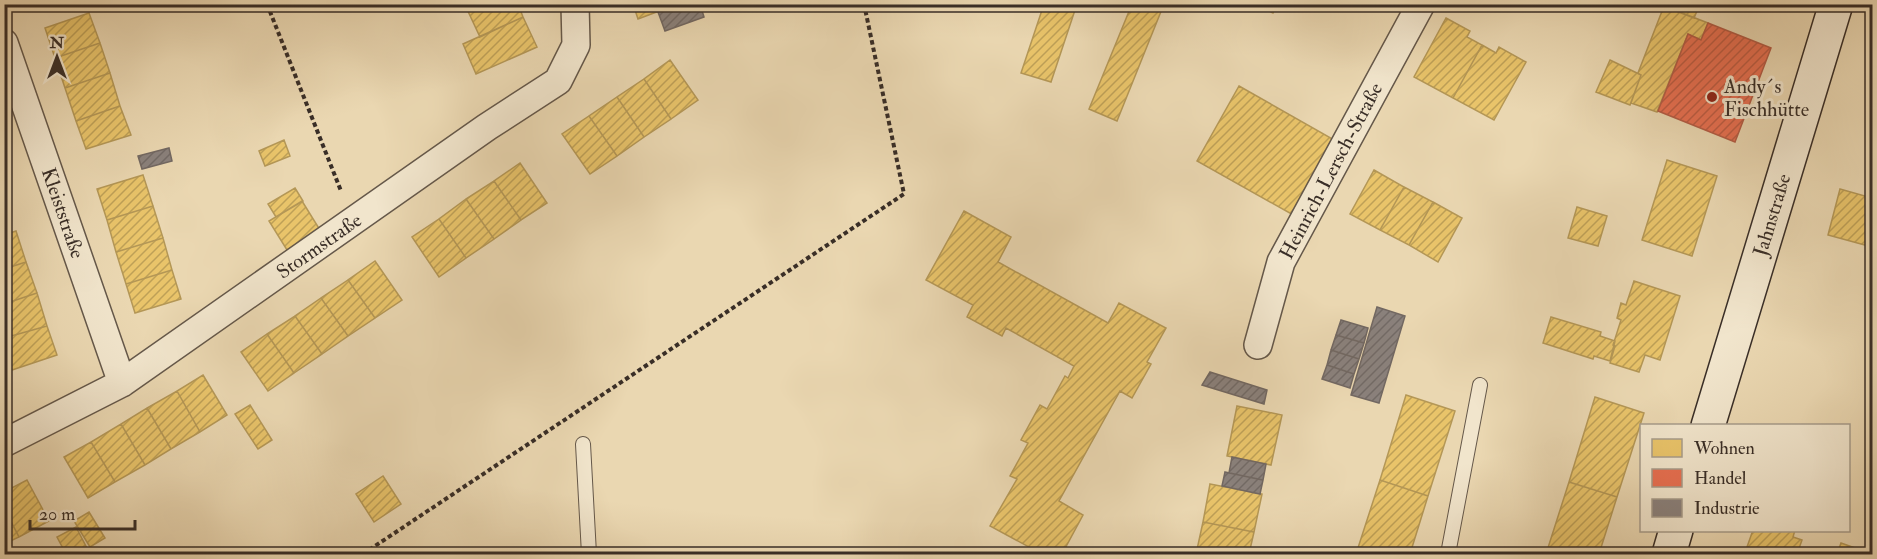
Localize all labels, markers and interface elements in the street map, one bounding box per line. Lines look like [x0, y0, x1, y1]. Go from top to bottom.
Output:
north arrow [27, 27, 87, 87]
text: N [49, 33, 65, 53]
place label: Andy´s Fischhütte [1723, 74, 1809, 122]
street label: Heinrich-Lersch-Straße [1274, 78, 1388, 264]
marker: Andy´s Fischhütte [1705, 90, 1719, 104]
street label: Kleiststraße [36, 164, 90, 262]
street label: Jahnstraße [1747, 171, 1796, 260]
street label: Stormstraße [272, 208, 366, 284]
legend [1640, 424, 1850, 532]
text: Wohnen [1693, 437, 1755, 460]
text: Handel [1694, 467, 1747, 490]
scale bar [30, 493, 135, 531]
text: Industrie [1694, 497, 1760, 520]
text: 20 m [39, 503, 75, 526]

